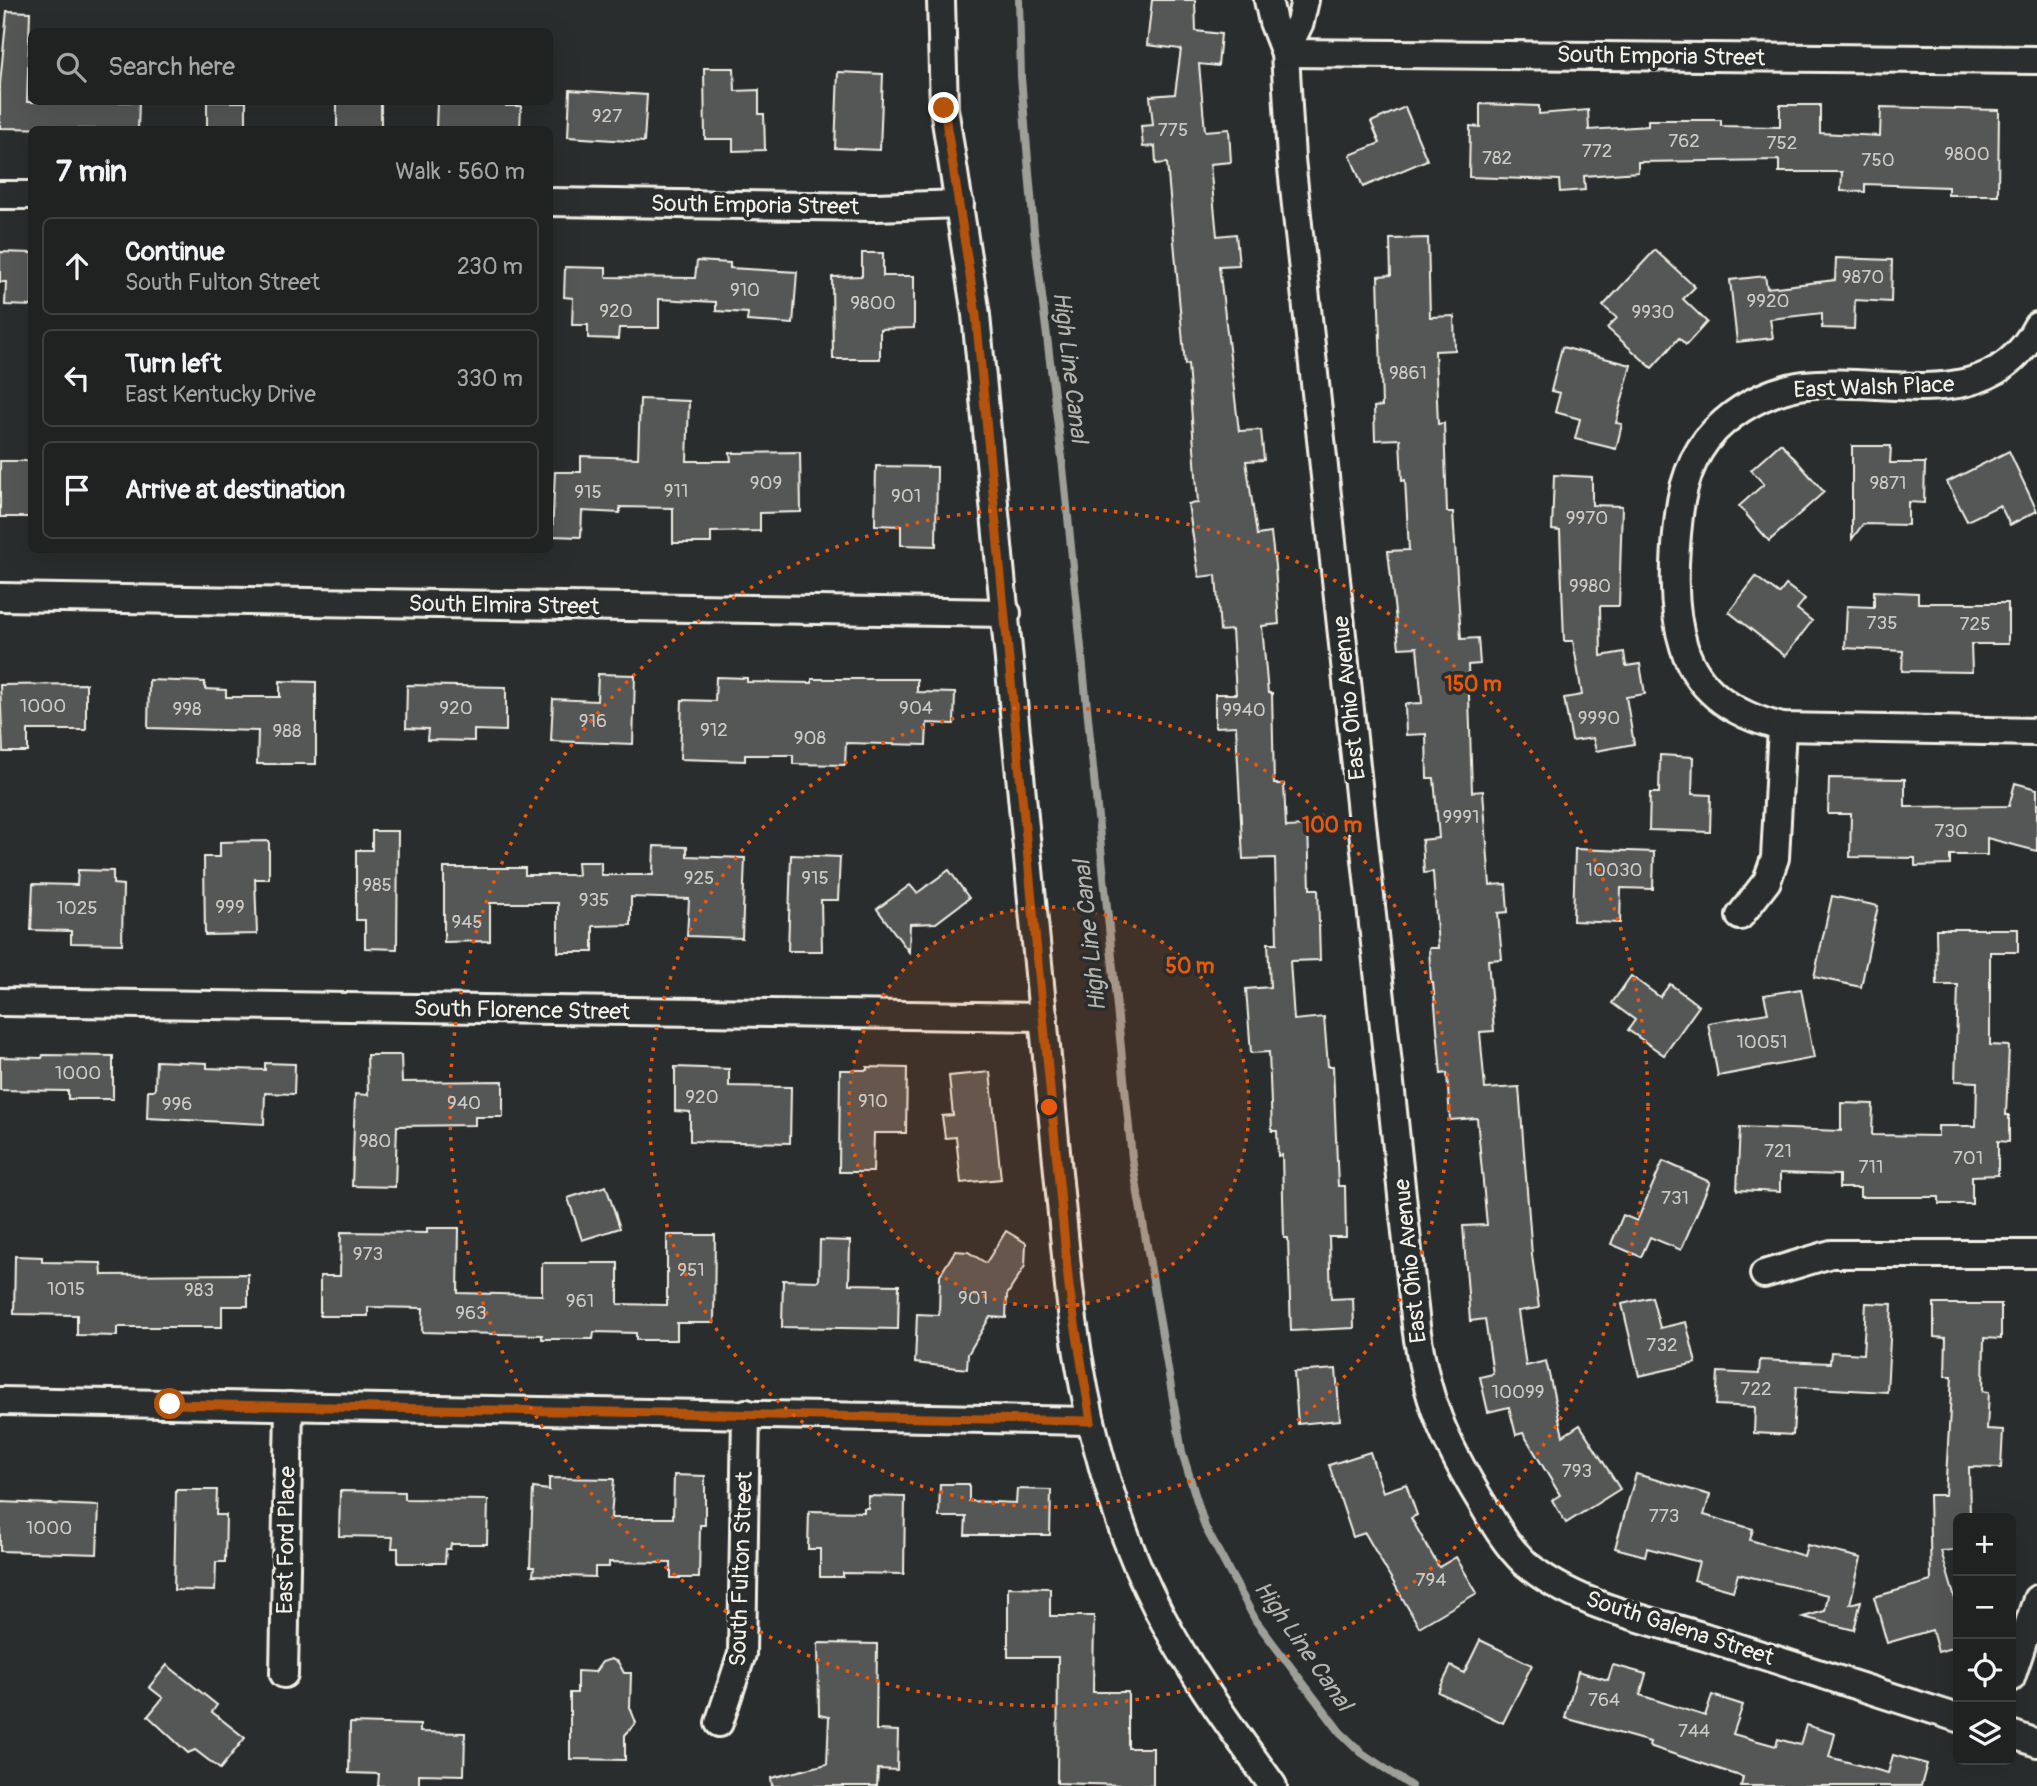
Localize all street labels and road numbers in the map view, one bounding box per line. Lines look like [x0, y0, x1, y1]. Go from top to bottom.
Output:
street label: South Emporia Street [1557, 40, 1766, 72]
street label: South Emporia Street [651, 189, 860, 221]
street label: East Walsh Place [1793, 370, 1956, 404]
street label: South Elmira Street [408, 589, 600, 621]
street label: East Ohio Avenue [1326, 614, 1372, 782]
street label: South Florence Street [414, 994, 631, 1026]
street label: East Ohio Avenue [1387, 1177, 1433, 1345]
street label: East Ford Place [270, 1465, 302, 1614]
street label: South Fulton Street [723, 1470, 759, 1667]
street label: South Galena Street [1582, 1584, 1778, 1672]

